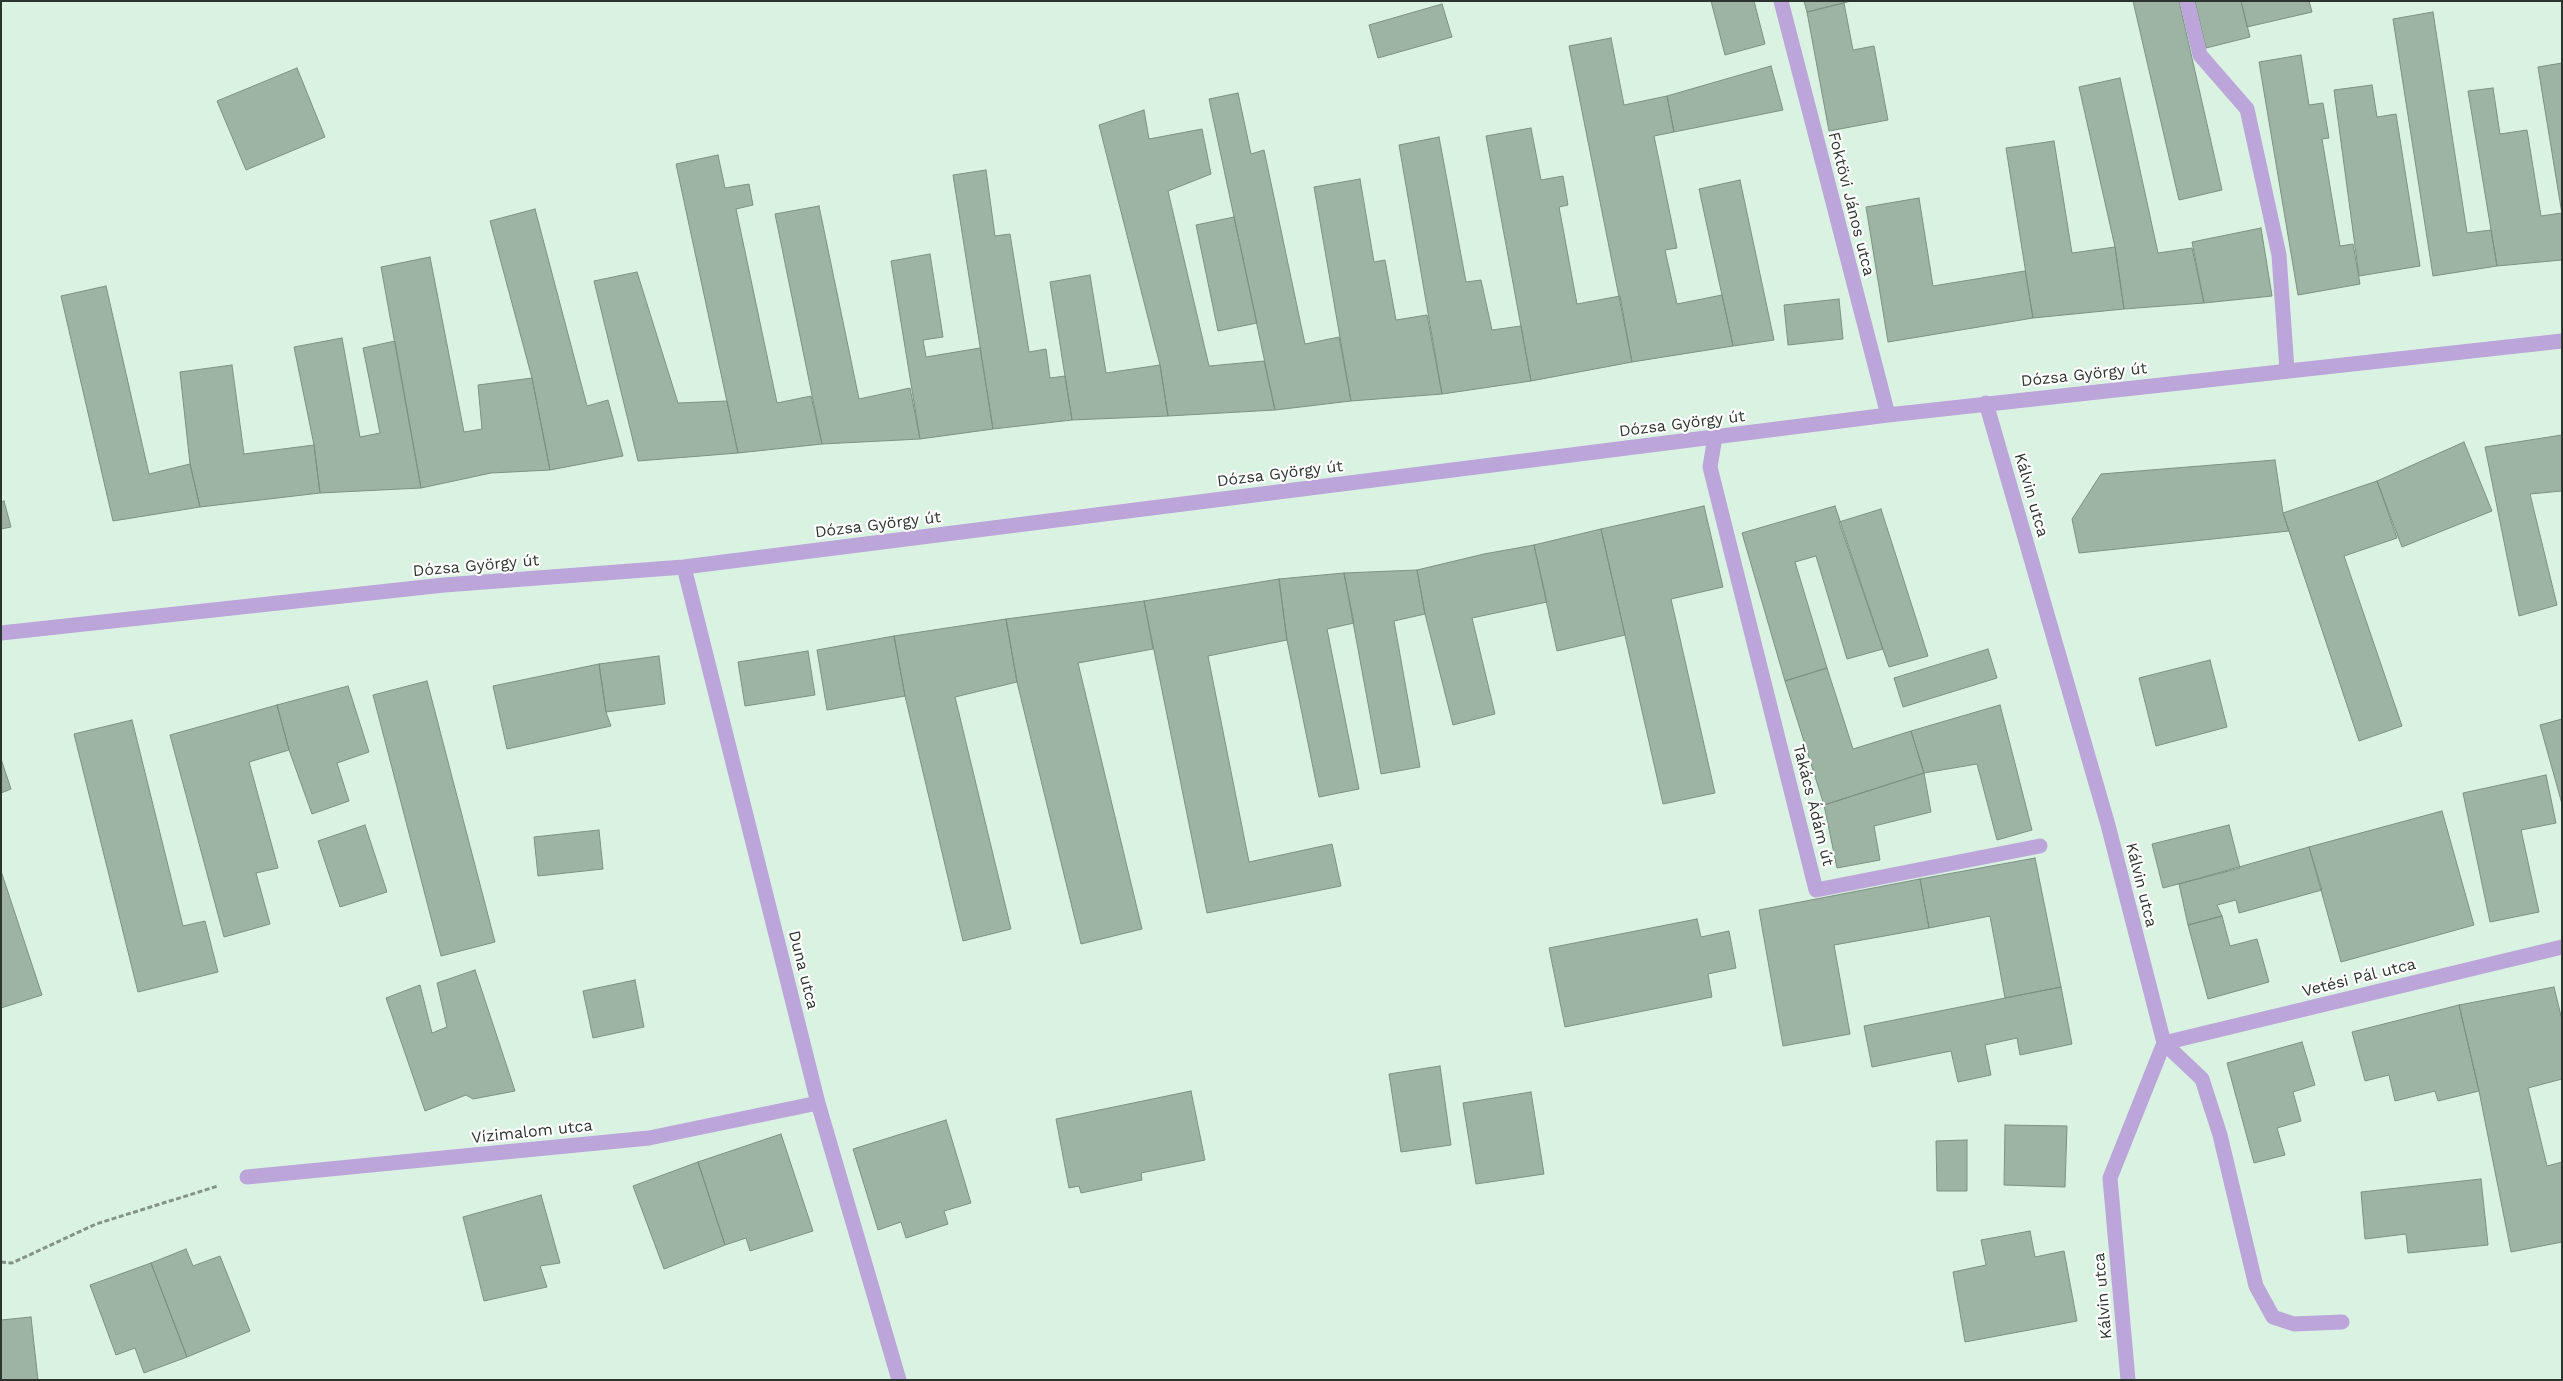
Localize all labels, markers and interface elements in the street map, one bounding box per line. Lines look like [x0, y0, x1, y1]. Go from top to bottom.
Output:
street label: Foktövi János utca [1824, 130, 1878, 278]
street label: Dózsa György út [2020, 359, 2148, 391]
street label: Dózsa György út [1618, 407, 1746, 441]
street label: Kálvin utca [2010, 451, 2052, 539]
street label: Dózsa György út [1216, 457, 1344, 491]
street label: Dózsa György út [814, 508, 942, 542]
street label: Dózsa György út [412, 551, 540, 581]
street label: Takács Ádám út [1789, 742, 1837, 868]
street label: Kálvin utca [2121, 841, 2161, 929]
street label: Duna utca [784, 929, 822, 1011]
street label: Vetési Pál utca [2300, 955, 2418, 1001]
street label: Vízimalom utca [471, 1116, 593, 1148]
street label: Kálvin utca [2090, 1252, 2116, 1340]

